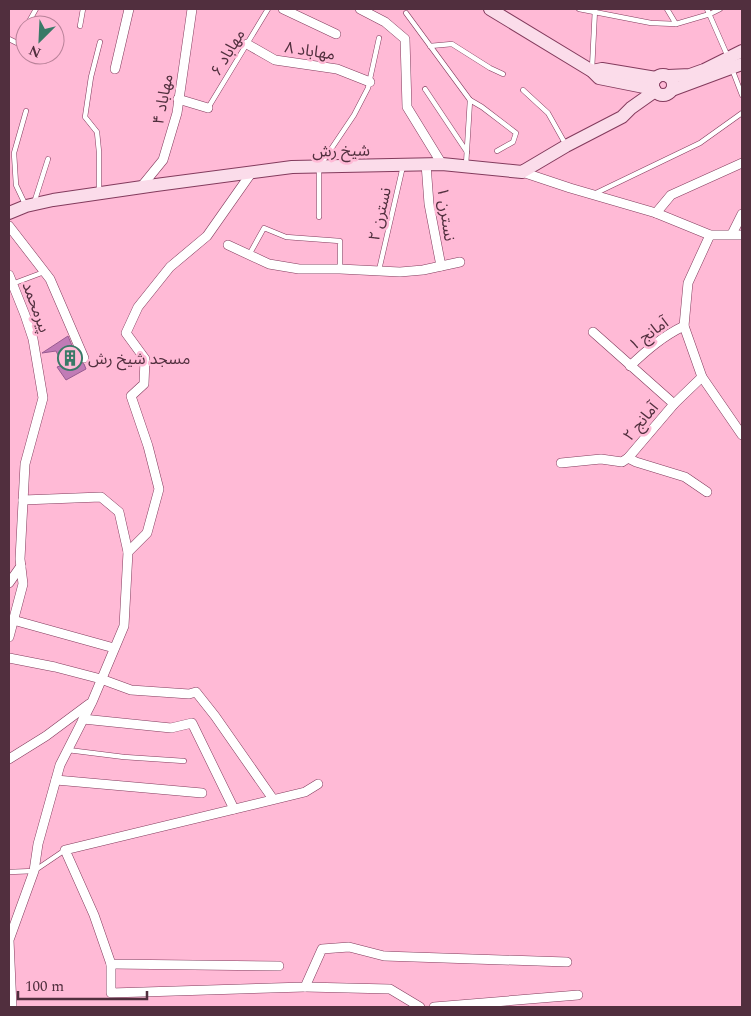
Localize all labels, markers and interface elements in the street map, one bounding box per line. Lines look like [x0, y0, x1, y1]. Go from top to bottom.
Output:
north arrow [15, 15, 65, 65]
street label: مهاباد ۶ [204, 25, 251, 81]
street label: مهاباد ۸ [283, 35, 337, 67]
text: N [25, 40, 44, 63]
street label: مهاباد ۴ [146, 72, 180, 126]
street label: شیخ رش [312, 138, 370, 164]
street label: نسترن ۲ [362, 185, 398, 243]
street label: نسترن ۱ [430, 186, 462, 243]
street label: پیرمحمد [16, 278, 56, 336]
street label: آمانج ۱ [623, 310, 675, 357]
building icon: مسجد شیخ رش [57, 345, 83, 371]
place label: مسجد شیخ رش [88, 347, 190, 371]
street label: آمانج ۲ [617, 396, 665, 446]
scale bar [18, 968, 146, 1000]
text: 100 m [25, 975, 64, 998]

